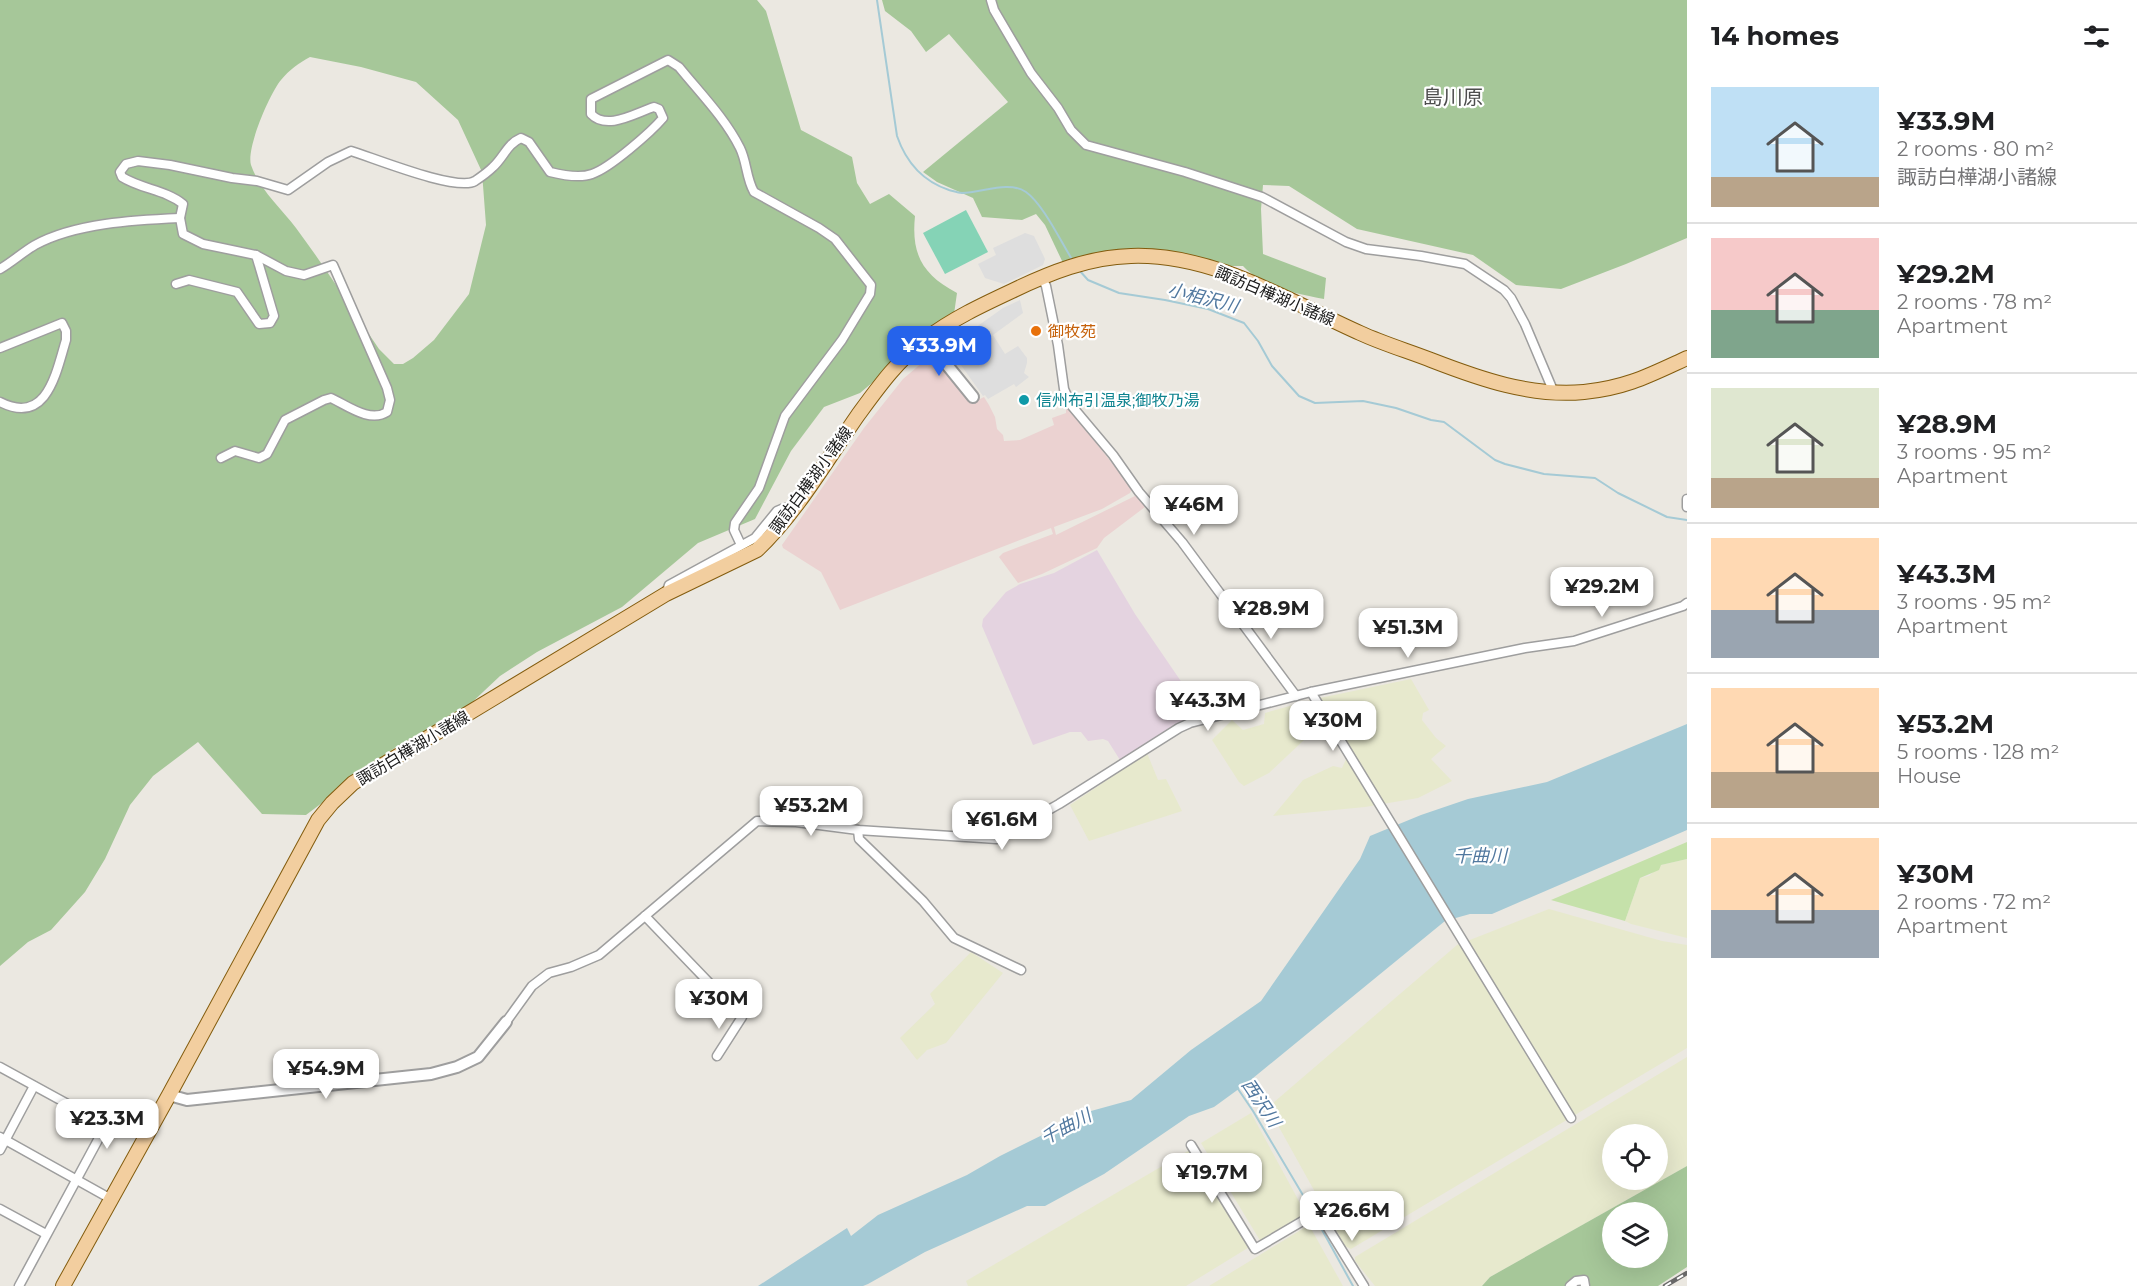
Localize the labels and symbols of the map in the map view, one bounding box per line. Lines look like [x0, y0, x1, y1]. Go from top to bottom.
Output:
district label: 島川原 [1423, 85, 1483, 109]
street label: 諏訪白樺湖小諸線 [1212, 262, 1338, 330]
water label: 小相沢川 [1165, 279, 1243, 318]
place label: 御牧苑 [1048, 322, 1096, 341]
marker: 御牧苑 [1029, 324, 1043, 338]
pin: ¥33.9M [890, 326, 988, 377]
place label: 信州布引温泉;御牧乃湯 [1036, 391, 1199, 410]
marker: 信州布引温泉;御牧乃湯 [1017, 393, 1031, 407]
street label: 諏訪白樺湖小諸線 [766, 423, 856, 537]
pin: ¥46M [1158, 485, 1230, 536]
pin: ¥29.2M [1553, 567, 1651, 618]
pin: ¥28.9M [1222, 589, 1320, 640]
pin: ¥51.3M [1359, 608, 1457, 659]
pin: ¥43.3M [1159, 681, 1257, 732]
pin: ¥30M [1297, 701, 1369, 752]
street label: 諏訪白樺湖小諸線 [353, 707, 473, 789]
pin: ¥53.2M [762, 786, 860, 837]
pin: ¥61.6M [953, 800, 1051, 851]
water label: 千曲川 [1453, 845, 1509, 867]
pin: ¥30M [683, 979, 755, 1030]
pin: ¥54.9M [277, 1049, 375, 1100]
water label: 西沢川 [1237, 1074, 1286, 1133]
pin: ¥23.3M [58, 1099, 156, 1150]
water label: 千曲川 [1037, 1104, 1097, 1149]
pin: ¥19.7M [1163, 1153, 1261, 1204]
pin: ¥26.6M [1303, 1191, 1401, 1242]

